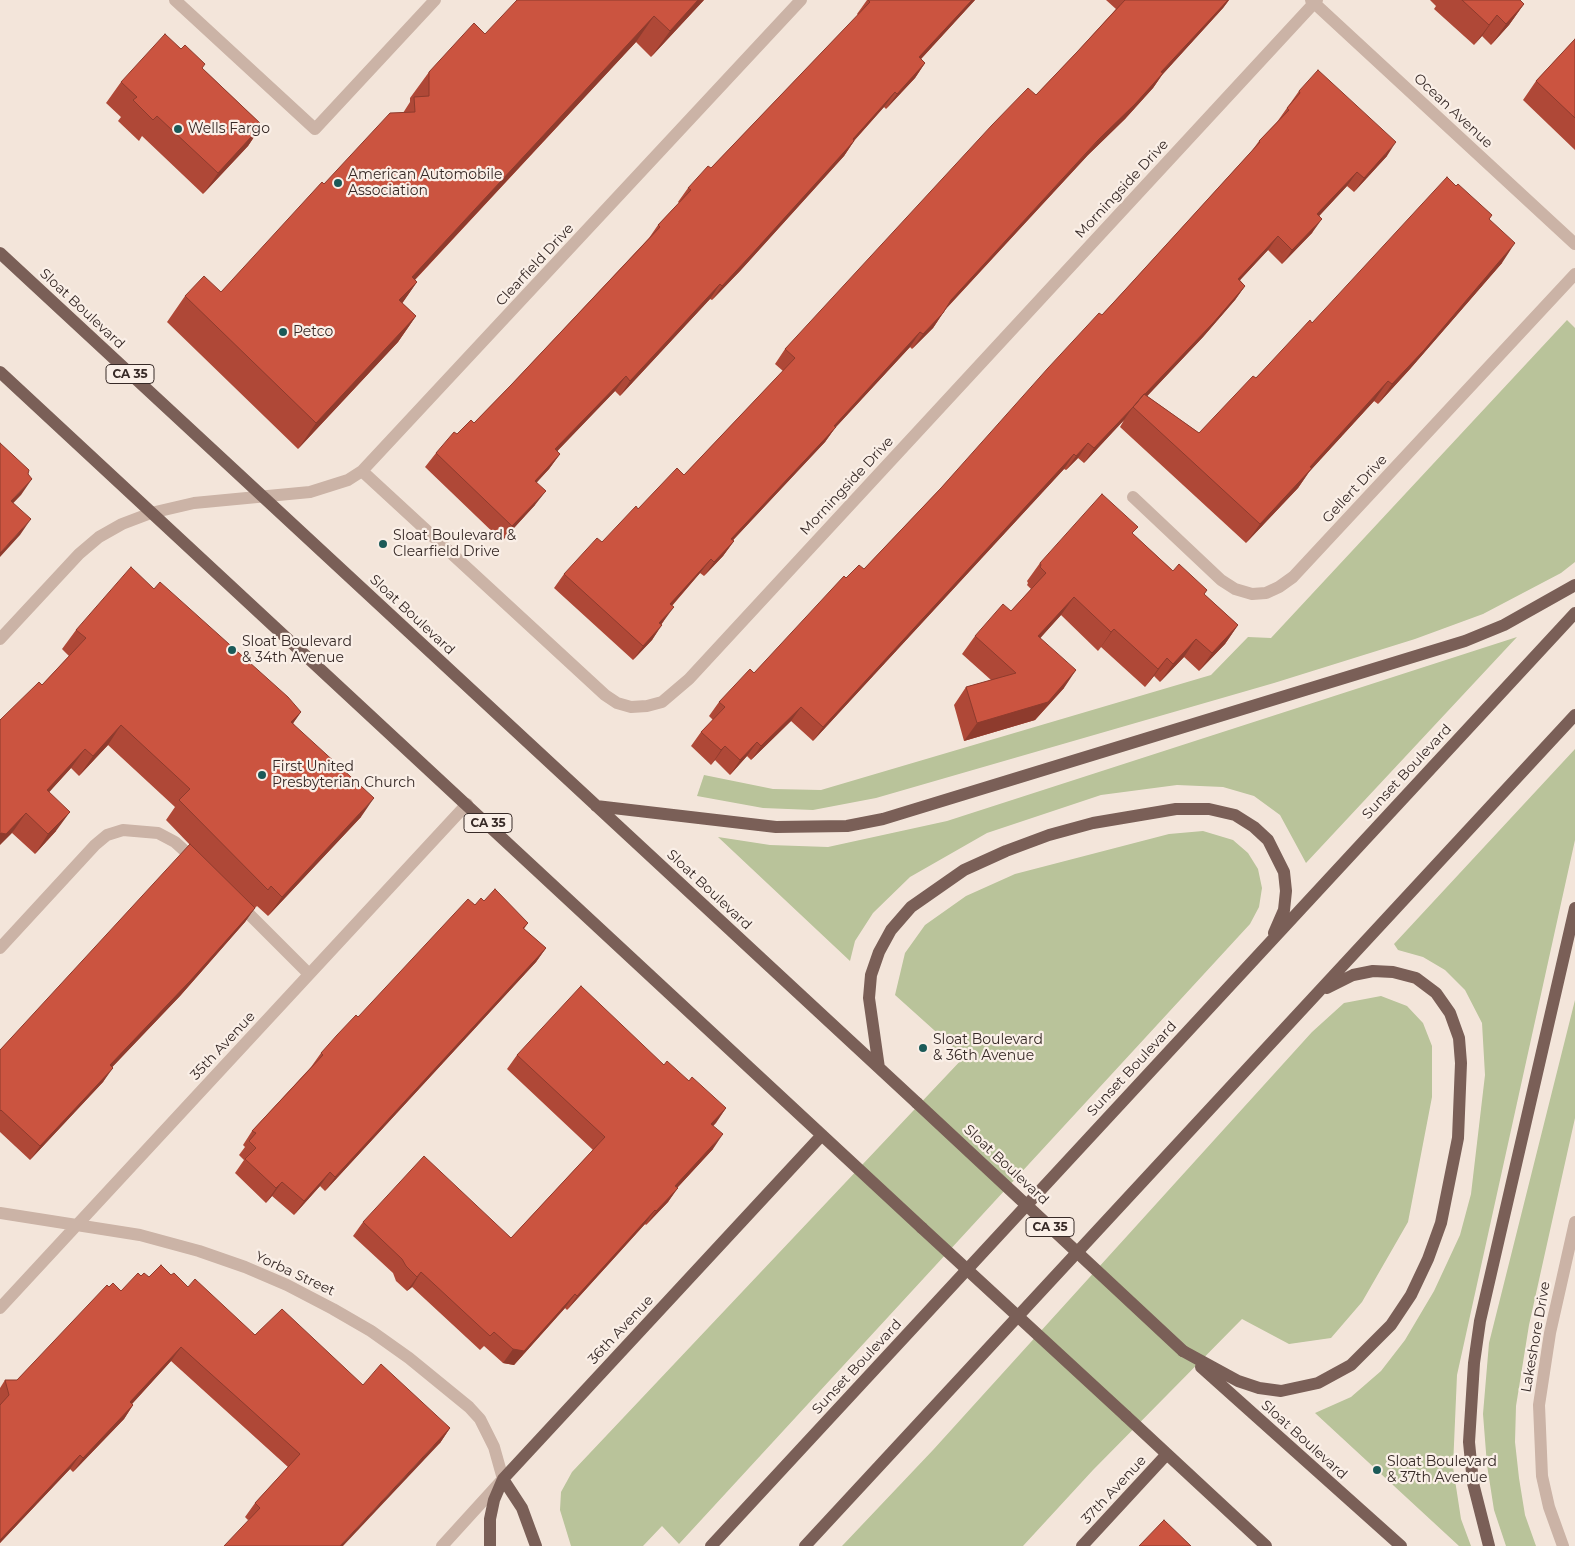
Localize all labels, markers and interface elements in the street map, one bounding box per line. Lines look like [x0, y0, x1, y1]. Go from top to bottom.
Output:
street label: Ocean Avenue [1410, 70, 1496, 152]
place label: Wells Fargo [188, 121, 270, 137]
marker: Wells Fargo [172, 123, 184, 135]
street label: Morningside Drive [1072, 136, 1172, 242]
place label: American Automobile Association [348, 167, 503, 200]
marker: American Automobile Association [332, 177, 344, 189]
street label: Clearfield Drive [493, 220, 577, 310]
street label: Sloat Boulevard [36, 265, 128, 353]
place label: Petco [293, 324, 333, 340]
marker: Petco [277, 326, 289, 338]
road number: CA 35 [106, 364, 154, 384]
street label: Morningside Drive [797, 433, 897, 539]
street label: Gellert Drive [1319, 451, 1391, 527]
place label: Sloat Boulevard & Clearfield Drive [393, 528, 516, 560]
marker: Sloat Boulevard & Clearfield Drive [377, 538, 389, 550]
street label: Sloat Boulevard [366, 571, 458, 659]
place label: Sloat Boulevard & 34th Avenue [242, 634, 352, 666]
marker: Sloat Boulevard & 34th Avenue [226, 644, 238, 656]
street label: Sunset Boulevard [1359, 721, 1455, 823]
place label: First United Presbyterian Church [272, 759, 415, 792]
marker: First United Presbyterian Church [256, 769, 268, 781]
road number: CA 35 [464, 814, 512, 832]
street label: Sloat Boulevard [663, 846, 755, 934]
street label: 35th Avenue [187, 1008, 259, 1084]
street label: Sunset Boulevard [1084, 1018, 1180, 1120]
place label: Sloat Boulevard & 36th Avenue [933, 1032, 1043, 1064]
marker: Sloat Boulevard & 36th Avenue [917, 1042, 929, 1054]
street label: Sloat Boulevard [960, 1121, 1052, 1209]
road number: CA 35 [1026, 1218, 1074, 1236]
street label: Yorba Street [252, 1248, 338, 1300]
street label: Lakeshore Drive [1518, 1280, 1554, 1394]
street label: 36th Avenue [585, 1292, 657, 1368]
street label: Sunset Boulevard [809, 1316, 905, 1418]
street label: Sloat Boulevard [1257, 1397, 1351, 1483]
street label: 37th Avenue [1078, 1452, 1150, 1528]
place label: Sloat Boulevard & 37th Avenue [1387, 1454, 1497, 1486]
marker: Sloat Boulevard & 37th Avenue [1371, 1464, 1383, 1476]

